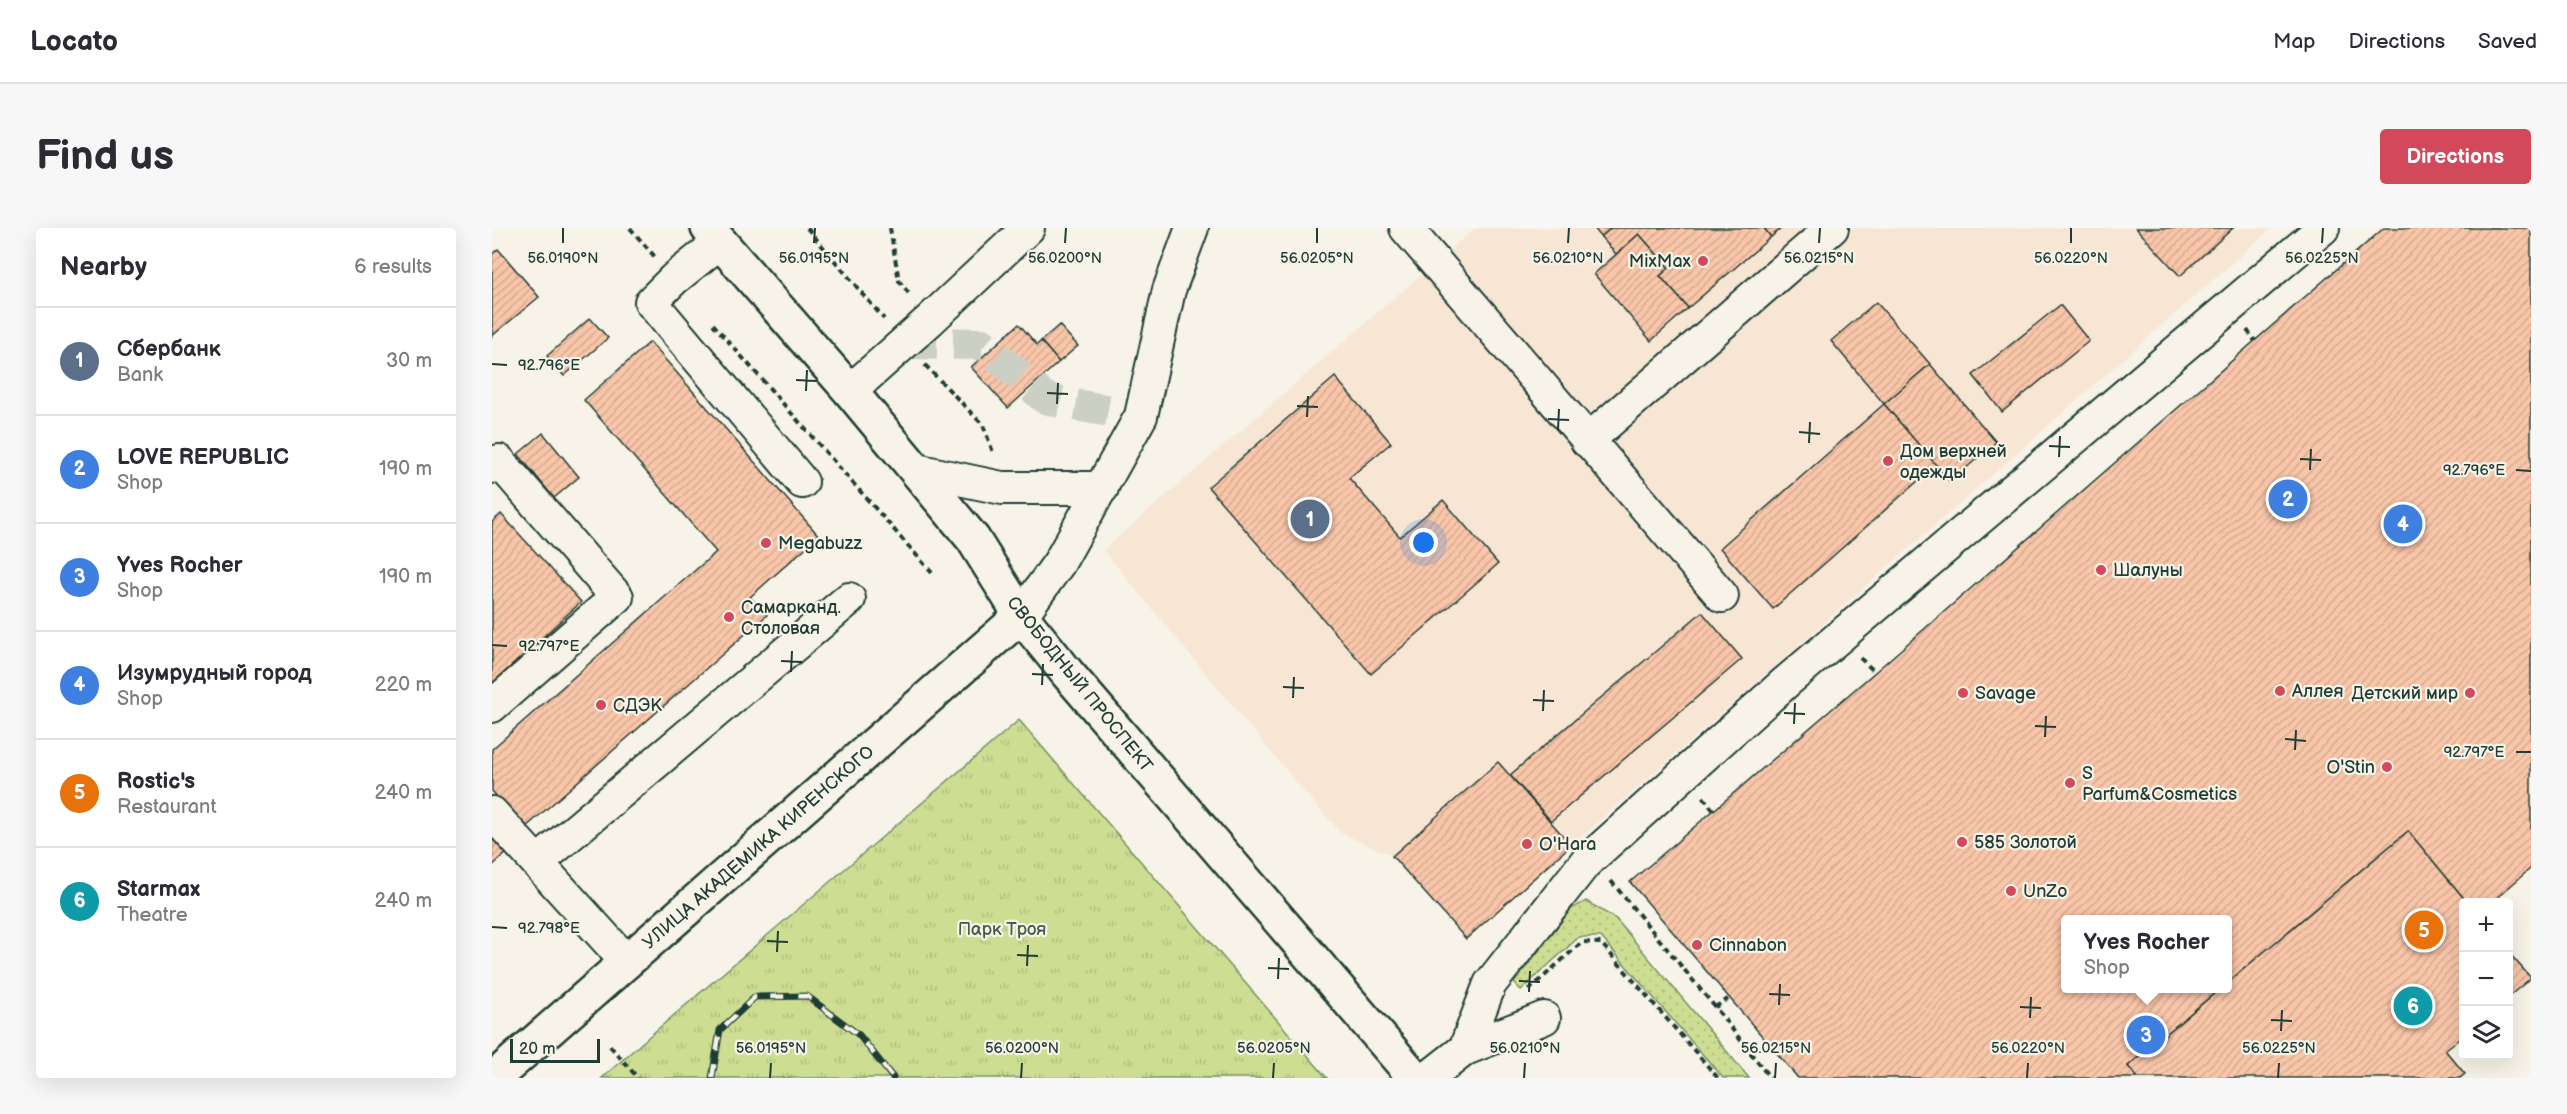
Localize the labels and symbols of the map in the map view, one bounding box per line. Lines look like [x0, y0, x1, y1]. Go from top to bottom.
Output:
text: 56.0190°N [528, 249, 599, 268]
text: 56.0195°N [779, 249, 849, 268]
text: 56.0200°N [1028, 249, 1102, 268]
text: 56.0205°N [1280, 249, 1354, 268]
text: 56.0210°N [1533, 249, 1603, 268]
text: 56.0215°N [1784, 249, 1854, 268]
text: 56.0220°N [2034, 249, 2108, 268]
text: 56.0225°N [2285, 249, 2359, 268]
place label: MixMax [1629, 251, 1692, 272]
marker: MixMax [1696, 254, 1710, 268]
text: 92.796°E [518, 356, 580, 375]
place label: Дом верхней одежды [1900, 441, 2007, 483]
marker: Дом верхней одежды [1881, 454, 1895, 468]
text: 92.796°E [2443, 461, 2505, 480]
pin: 2 [2268, 476, 2308, 522]
pin: 1 [1290, 496, 1330, 542]
pin: 4 [2384, 502, 2422, 546]
your location [1409, 528, 1438, 557]
place label: Megabuzz [778, 533, 862, 554]
marker: Megabuzz [759, 536, 773, 550]
place label: Шалуны [2113, 560, 2183, 581]
marker: Шалуны [2094, 563, 2108, 577]
street label: СВОБОДНЫЙ ПРОСПЕКТ [1002, 593, 1157, 777]
place label: Самарканд. Столовая [741, 597, 841, 639]
marker: Самарканд. Столовая [722, 610, 736, 624]
text: 92.797°E [519, 637, 579, 656]
place label: Аллея [2291, 681, 2343, 702]
place label: Savage [1975, 683, 2036, 704]
place label: Детский мир [2352, 683, 2458, 704]
marker: Аллея [2273, 684, 2287, 698]
marker: Savage [1956, 686, 1970, 700]
marker: Детский мир [2463, 686, 2477, 700]
place label: СДЭК [613, 695, 662, 716]
marker: СДЭК [594, 698, 608, 712]
street label: УЛИЦА АКАДЕМИКА КИРЕНСКОГО [638, 741, 878, 954]
text: 92.797°E [2444, 743, 2504, 762]
place label: O'Stin [2326, 757, 2375, 778]
marker: O'Stin [2380, 760, 2394, 774]
place label: S Parfum&Cosmetics [2082, 763, 2237, 805]
marker: S Parfum&Cosmetics [2063, 776, 2077, 790]
place label: 585 Золотой [1974, 832, 2077, 853]
place label: O'Hara [1539, 834, 1596, 855]
marker: 585 Золотой [1955, 835, 1969, 849]
marker: O'Hara [1520, 837, 1534, 851]
place label: UnZo [2023, 881, 2068, 902]
marker: UnZo [2004, 884, 2018, 898]
pin: 5 [2404, 908, 2444, 952]
text: 92.798°E [518, 919, 580, 938]
park label: Парк Троя [958, 919, 1046, 940]
place label: Cinnabon [1709, 935, 1787, 956]
marker: Cinnabon [1690, 938, 1704, 952]
pin: 6 [2394, 984, 2432, 1028]
pin: 3 [2126, 1012, 2166, 1058]
scale bar [510, 1036, 600, 1064]
text: 56.0195°N [736, 1039, 806, 1058]
text: 56.0200°N [985, 1039, 1059, 1058]
text: 56.0205°N [1237, 1039, 1311, 1058]
text: 56.0210°N [1490, 1039, 1560, 1058]
text: 56.0215°N [1741, 1039, 1811, 1058]
text: 56.0220°N [1991, 1039, 2065, 1058]
text: 56.0225°N [2242, 1039, 2316, 1058]

